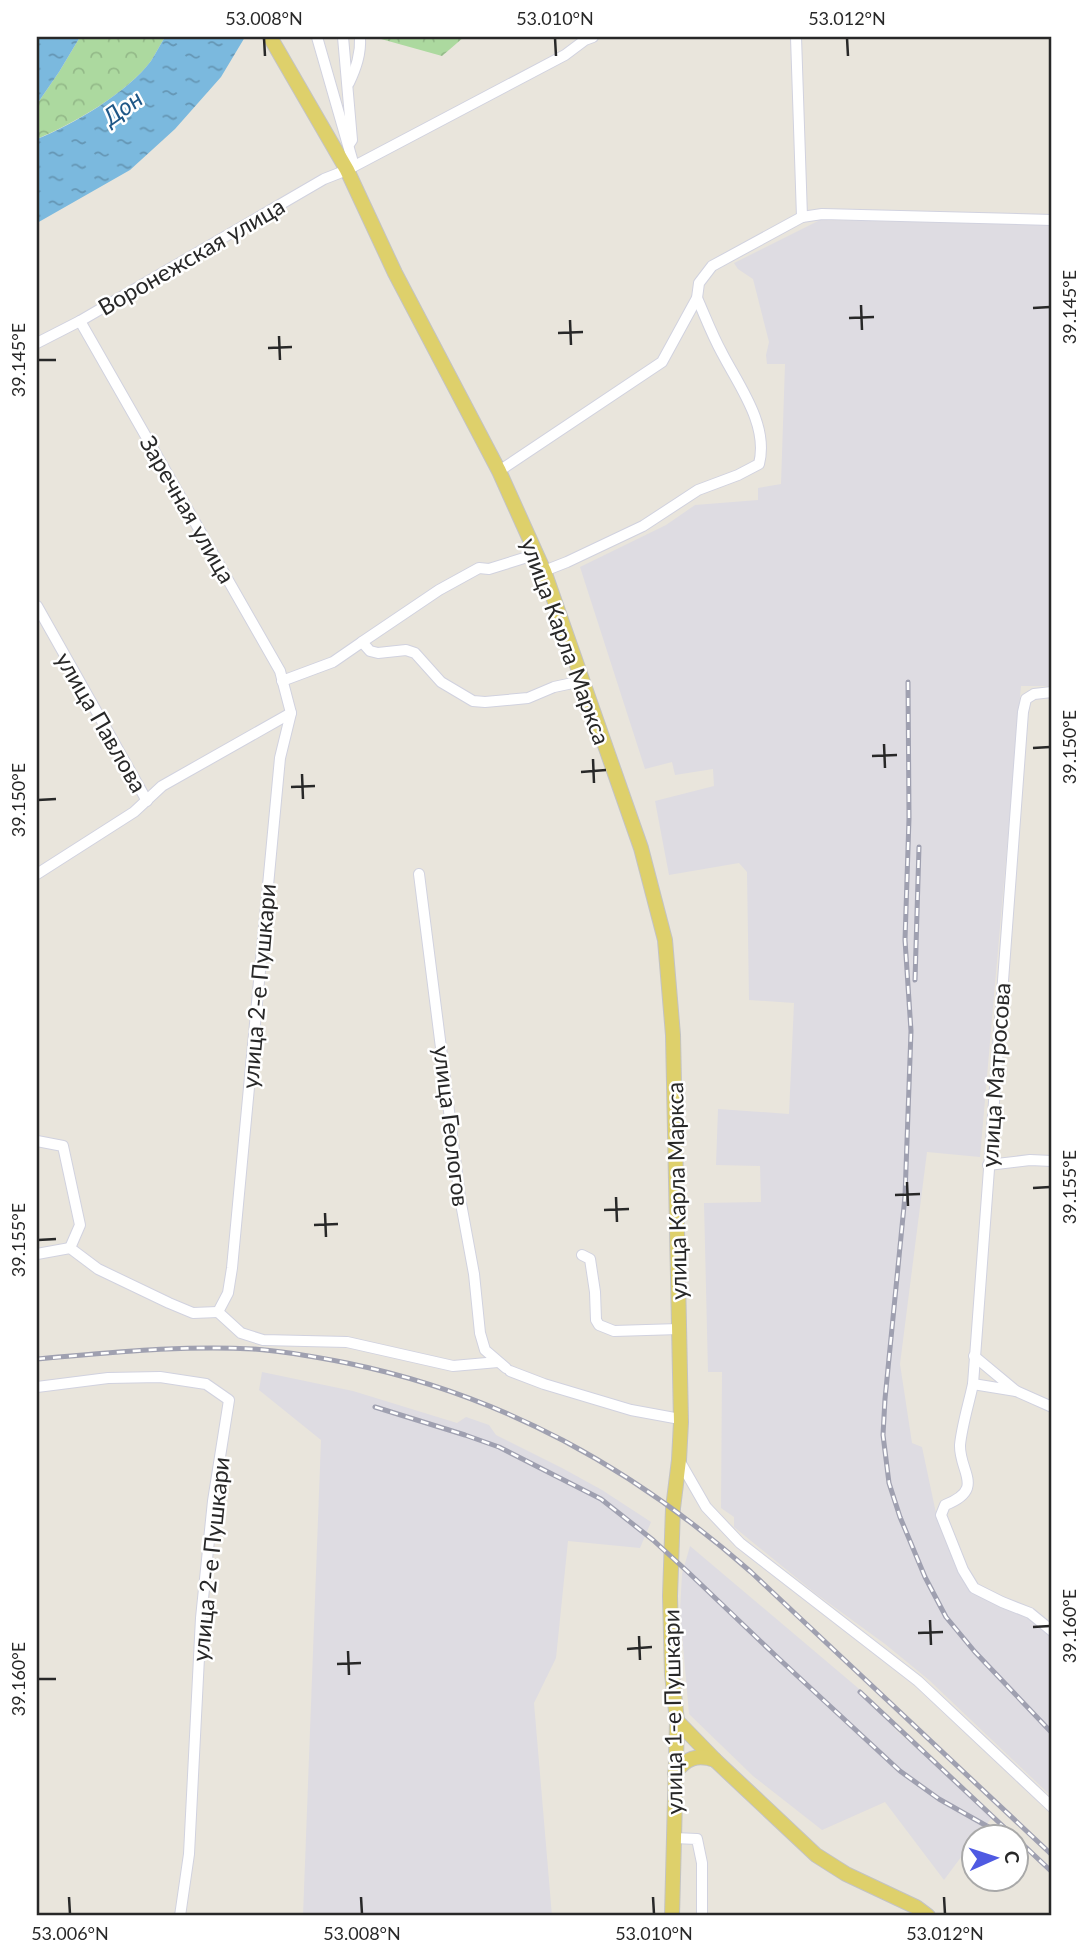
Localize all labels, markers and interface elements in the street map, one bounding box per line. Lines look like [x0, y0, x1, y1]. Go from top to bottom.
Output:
text: 53.008°N [225, 7, 303, 29]
text: 53.010°N [516, 7, 594, 29]
text: 53.012°N [808, 7, 886, 29]
water label: Дон [95, 83, 147, 132]
street label: Воронежская улица [93, 191, 289, 321]
text: 39.145°E [1058, 270, 1080, 344]
text: 39.145°E [7, 323, 29, 397]
street label: Заречная улица [134, 430, 242, 588]
street label: улица Карла Маркса [516, 534, 616, 748]
street label: улица Павлова [51, 647, 153, 797]
text: 39.150°E [1058, 710, 1080, 784]
text: 39.150°E [7, 763, 29, 837]
street label: улица 2-е Пушкари [235, 882, 281, 1090]
street label: улица Матросова [975, 982, 1015, 1168]
street label: улица Геологов [428, 1044, 476, 1208]
street label: улица Карла Маркса [660, 1082, 692, 1300]
text: 39.155°E [1058, 1150, 1080, 1224]
text: 39.155°E [7, 1203, 29, 1277]
street label: улица 2-е Пушкари [185, 1455, 235, 1663]
text: 39.160°E [1058, 1589, 1080, 1663]
street label: улица 1-е Пушкари [656, 1609, 688, 1815]
text: 39.160°E [7, 1642, 29, 1716]
north arrow [960, 1824, 1030, 1894]
text: С [1001, 1850, 1024, 1864]
text: 53.006°N [31, 1922, 109, 1944]
text: 53.008°N [323, 1922, 401, 1944]
text: 53.010°N [615, 1922, 693, 1944]
text: 53.012°N [906, 1922, 984, 1944]

